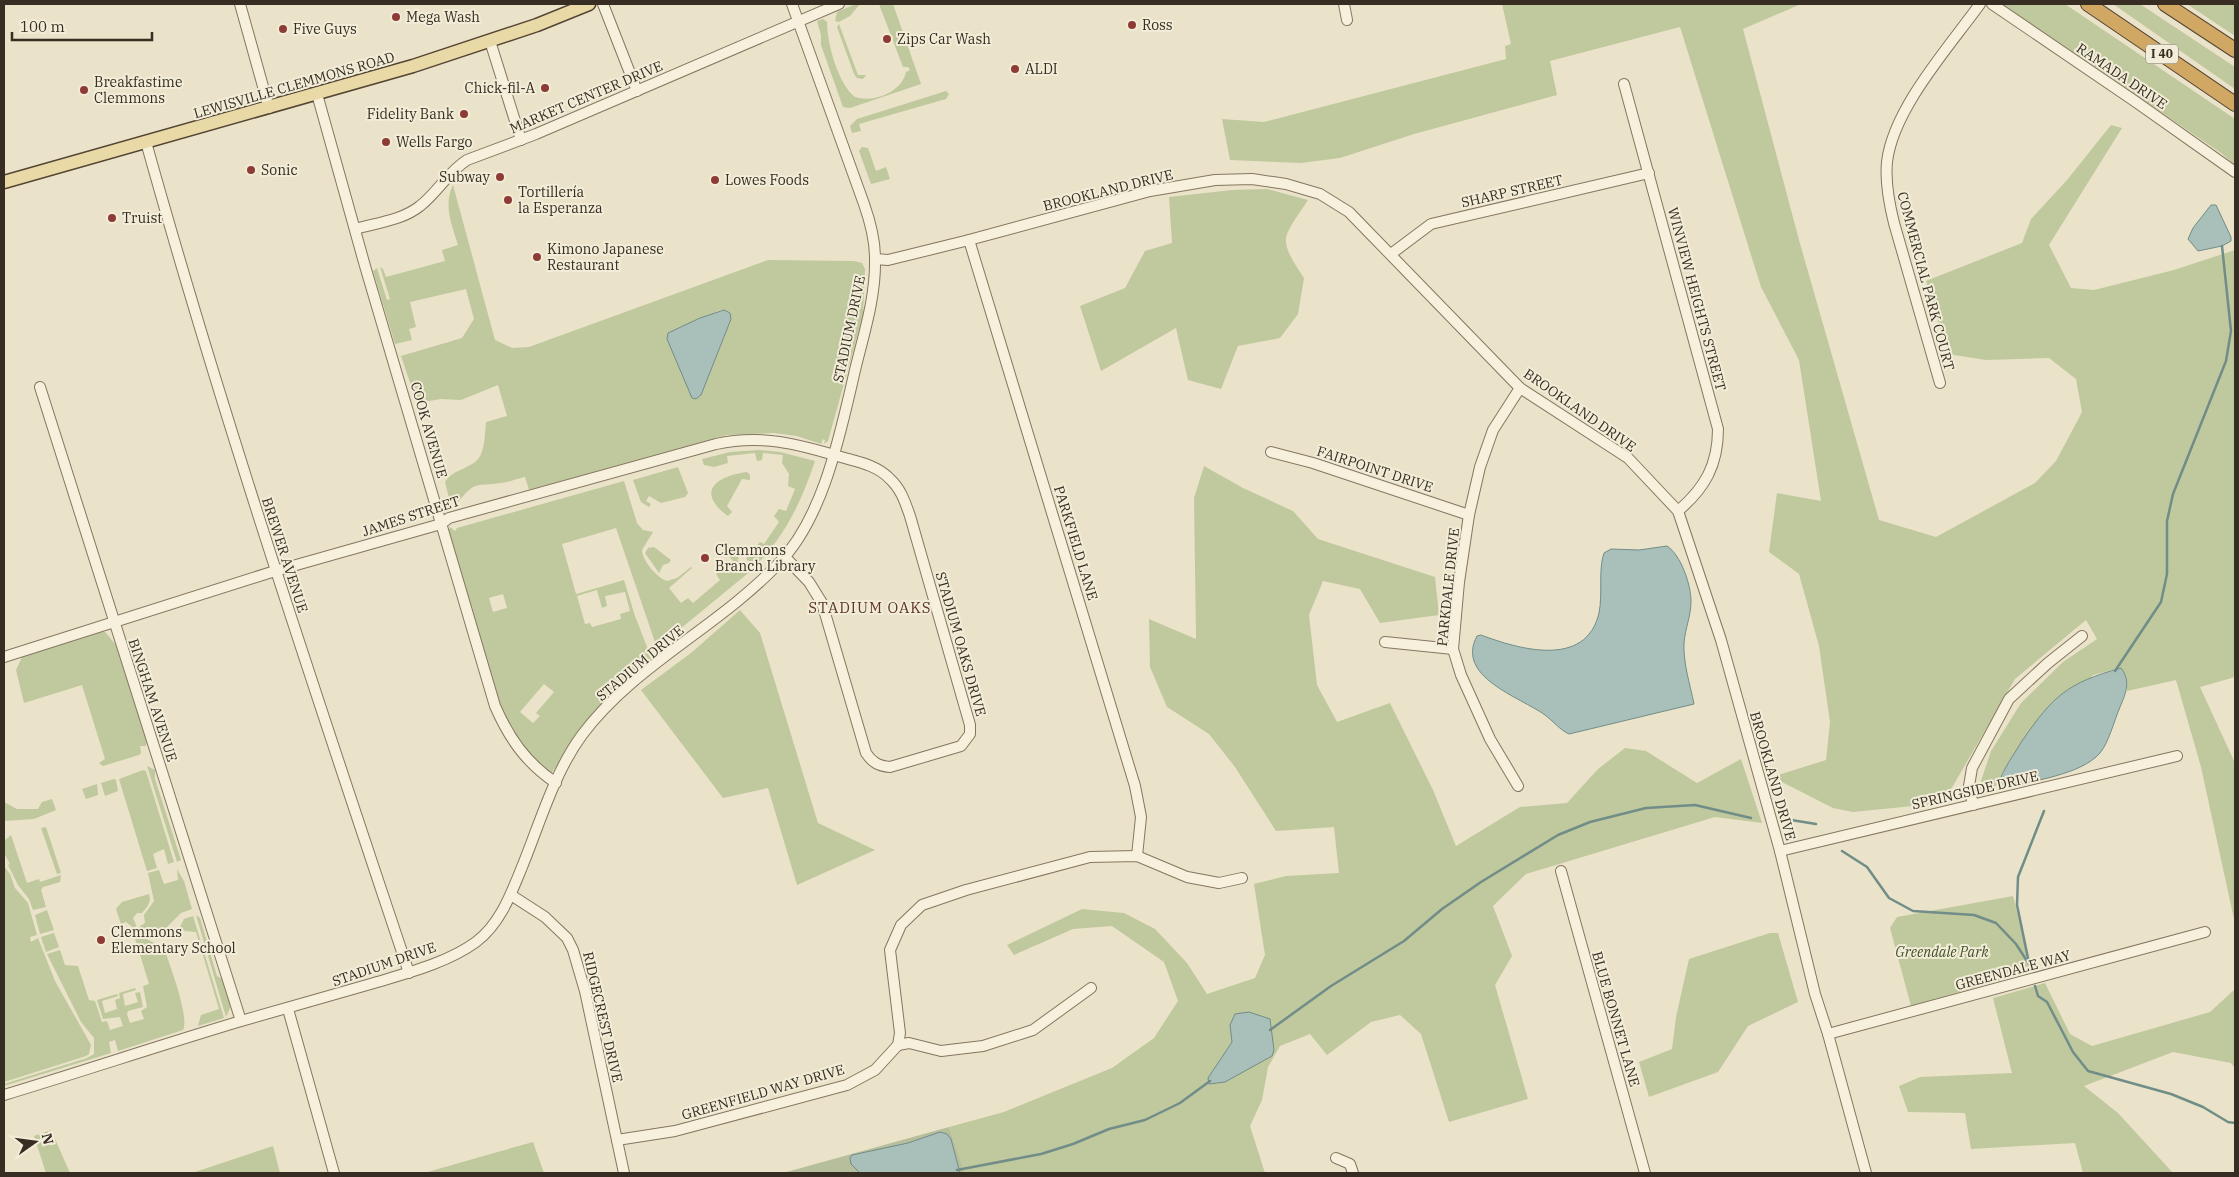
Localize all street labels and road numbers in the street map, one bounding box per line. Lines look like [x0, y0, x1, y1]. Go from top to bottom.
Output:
street label: RAMADA DRIVE [2073, 39, 2171, 113]
road number: I 40 [2146, 44, 2178, 64]
street label: LEWISVILLE CLEMMONS ROAD [191, 48, 397, 122]
street label: MARKET CENTER DRIVE [507, 57, 665, 137]
street label: BROOKLAND DRIVE [1041, 165, 1175, 215]
street label: SHARP STREET [1459, 171, 1565, 211]
street label: COMMERCIAL PARK COURT [1893, 190, 1959, 372]
street label: WINVIEW HEIGHTS STREET [1664, 205, 1730, 393]
street label: STADIUM DRIVE [829, 274, 869, 384]
street label: BROOKLAND DRIVE [1520, 364, 1640, 456]
street label: COOK AVENUE [407, 380, 451, 480]
street label: FAIRPOINT DRIVE [1315, 442, 1435, 496]
street label: PARKFIELD LANE [1050, 483, 1102, 603]
street label: JAMES STREET [360, 492, 462, 540]
street label: BREWER AVENUE [258, 495, 312, 615]
street label: PARKDALE DRIVE [1433, 527, 1463, 647]
street label: STADIUM OAKS DRIVE [932, 570, 990, 718]
street label: STADIUM DRIVE [593, 621, 688, 705]
street label: BINGHAM AVENUE [125, 636, 181, 764]
street label: BROOKLAND DRIVE [1746, 709, 1800, 843]
street label: SPRINGSIDE DRIVE [1910, 767, 2040, 813]
street label: STADIUM DRIVE [330, 938, 438, 990]
street label: GREENDALE WAY [1953, 946, 2073, 994]
street label: BLUE BONNET LANE [1588, 949, 1644, 1089]
street label: RIDGECREST DRIVE [579, 950, 627, 1084]
street label: GREENFIELD WAY DRIVE [679, 1060, 847, 1124]

